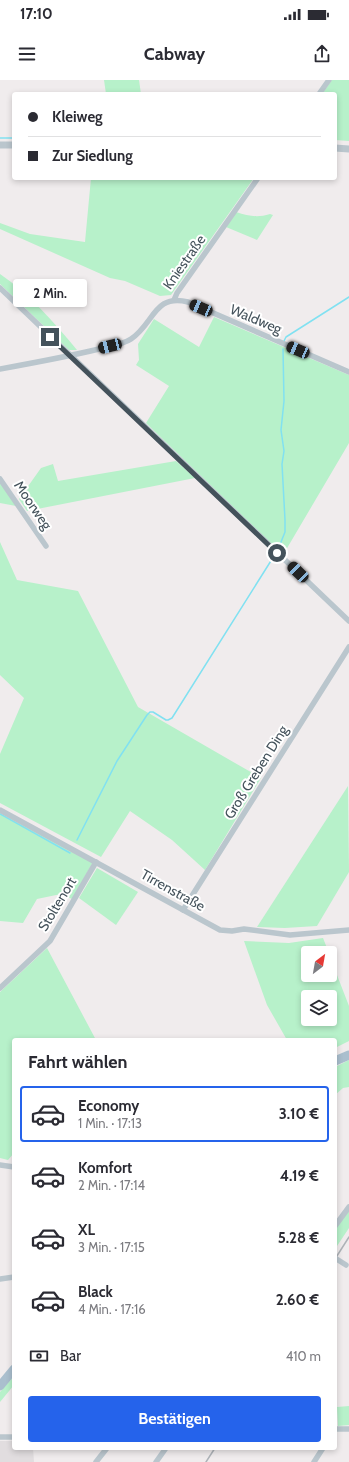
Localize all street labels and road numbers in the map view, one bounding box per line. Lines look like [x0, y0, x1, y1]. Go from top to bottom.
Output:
street label: Kniestraße [159, 231, 209, 293]
street label: Waldweg [227, 300, 286, 338]
street label: Moorweg [10, 477, 56, 534]
street label: Groß Greben Ding [220, 721, 292, 822]
street label: Tirrenstraße [138, 865, 208, 915]
street label: Stoltenort [34, 873, 80, 934]

